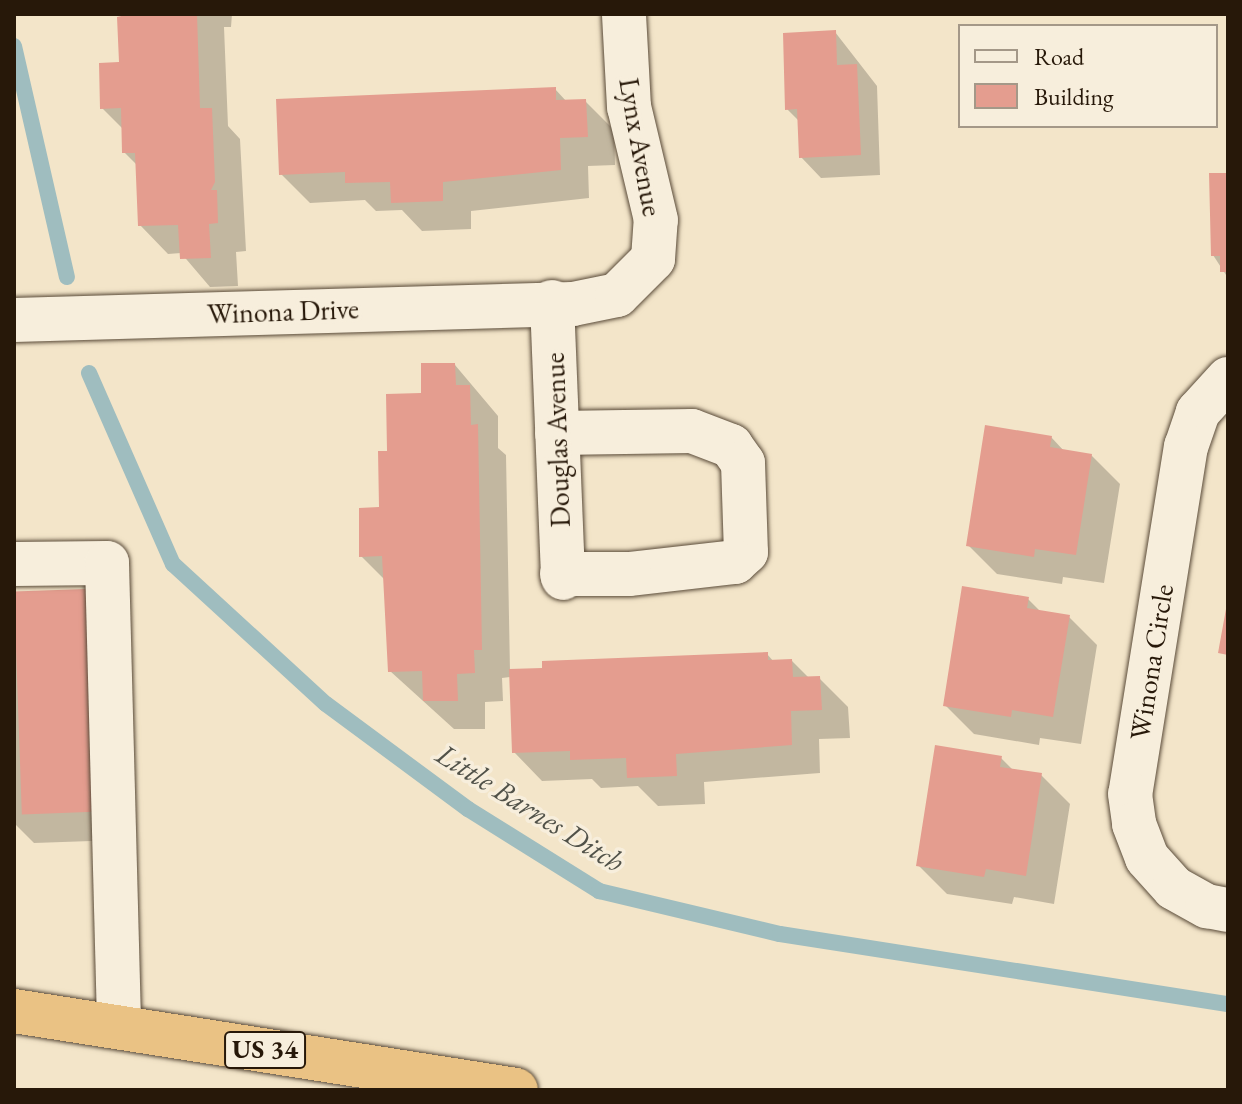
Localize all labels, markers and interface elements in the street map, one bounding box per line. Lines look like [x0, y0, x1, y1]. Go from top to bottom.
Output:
legend [958, 24, 1218, 128]
text: Road [1034, 41, 1084, 72]
street label: Lynx Avenue [612, 75, 670, 219]
text: Building [1034, 81, 1114, 112]
street label: Winona Drive [206, 292, 360, 330]
street label: Douglas Avenue [537, 352, 577, 528]
street label: Winona Circle [1122, 582, 1180, 742]
water label: Little Barnes Ditch [429, 736, 631, 880]
road number: US 34 [223, 1028, 307, 1072]

